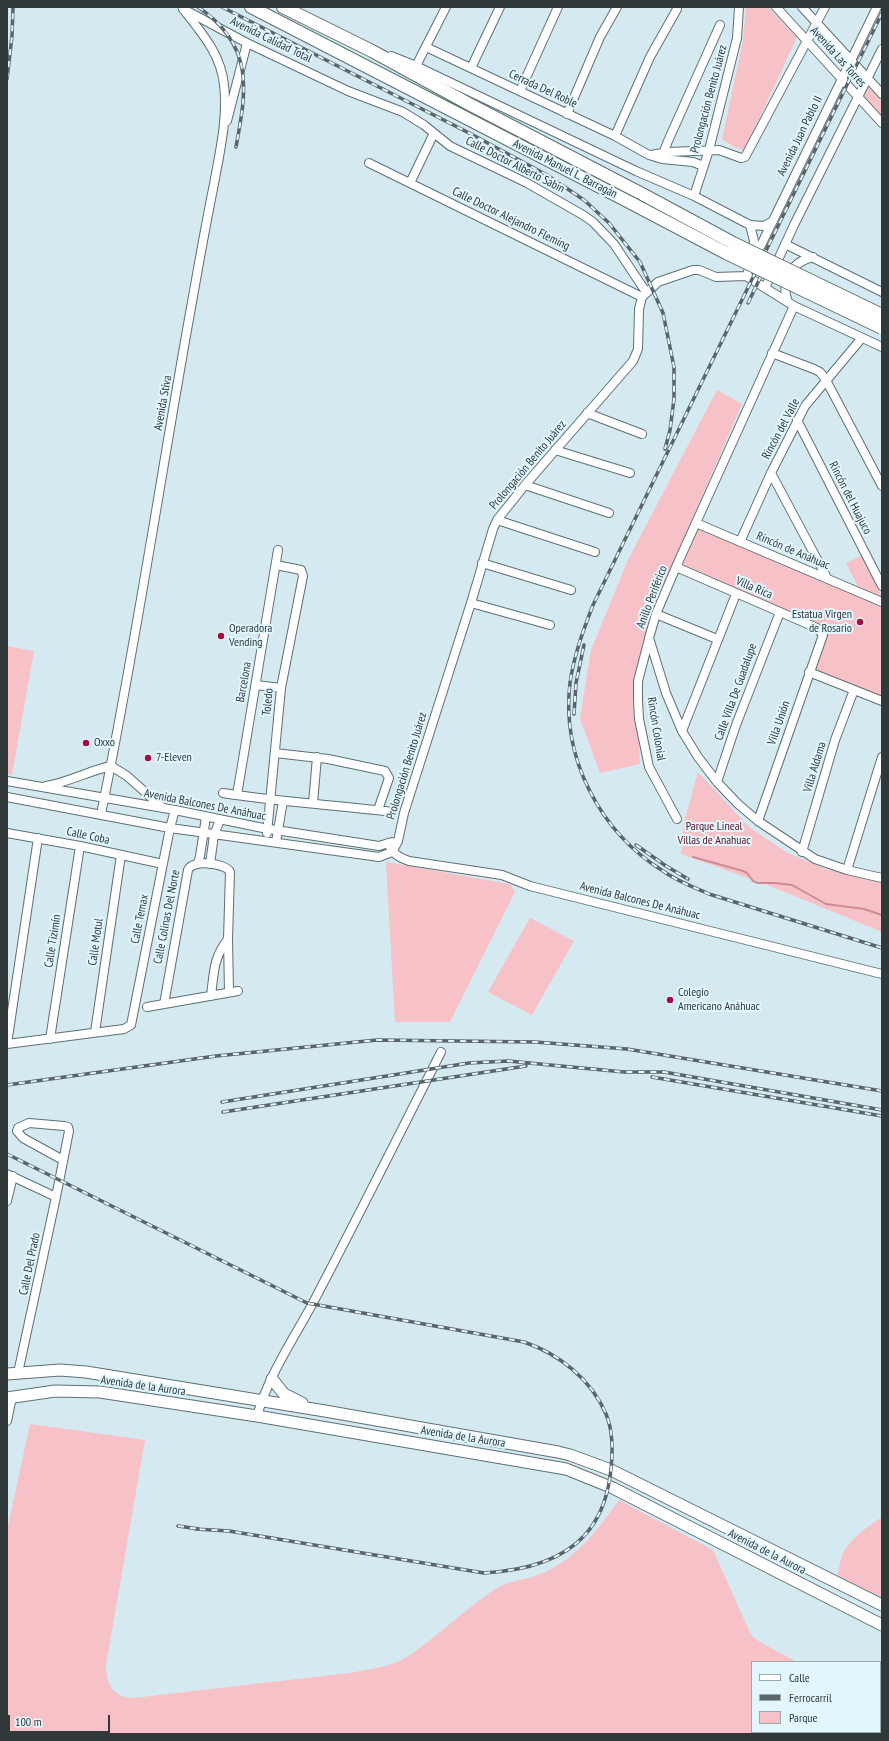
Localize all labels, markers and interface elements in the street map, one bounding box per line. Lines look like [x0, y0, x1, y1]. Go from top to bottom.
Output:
street label: Avenida Calidad Total [228, 14, 314, 66]
street label: Avenida Las Torres [807, 24, 869, 90]
street label: Prolongación Benito Juárez [688, 43, 730, 155]
street label: Cerrada Del Roble [506, 67, 580, 111]
street label: Avenida Juan Pablo II [774, 94, 826, 178]
street label: Calle Doctor Alberto Sabin [463, 134, 567, 196]
street label: Avenida Manuel L. Barragán [510, 136, 620, 202]
street label: Calle Doctor Alejandro Fleming [450, 184, 572, 254]
street label: Avenida Stiva [151, 374, 175, 432]
street label: Rincón del Valle [759, 396, 803, 462]
street label: Prolongación Benito Juárez [487, 418, 569, 512]
street label: Rincón del Huajuco [826, 459, 874, 537]
street label: Rincón de Anáhuac [754, 529, 832, 573]
street label: Anillo Periférico [633, 564, 671, 630]
street label: Villa Rica [733, 574, 775, 602]
place label: Estatua Virgen de Rosario [792, 608, 852, 636]
marker: Estatua Virgen de Rosario [855, 617, 865, 627]
place label: Operadora Vending [229, 622, 272, 650]
marker: Operadora Vending [216, 631, 226, 641]
street label: Calle Villa De Guadalupe [712, 642, 760, 742]
street label: Barcelona [233, 661, 255, 703]
street label: Toledo [259, 688, 277, 716]
street label: Rincón Colonial [644, 696, 668, 762]
street label: Villa Unión [765, 699, 793, 747]
street label: Prolongación Benito Juárez [384, 711, 430, 821]
place label: Oxxo [94, 736, 115, 750]
marker: Oxxo [81, 738, 91, 748]
street label: Villa Aldama [800, 740, 830, 794]
place label: 7-Eleven [156, 751, 192, 765]
marker: 7-Eleven [143, 753, 153, 763]
street label: Avenida Balcones De Anáhuac [143, 786, 267, 824]
park label: Parque Lineal Villas de Anahuac [677, 820, 751, 848]
street label: Calle Coba [65, 824, 111, 848]
street label: Calle Colinas Del Norte [151, 869, 183, 965]
street label: Avenida Balcones De Anáhuac [578, 879, 702, 923]
street label: Calle Temax [128, 893, 152, 945]
street label: Calle Tizimín [42, 913, 64, 969]
street label: Calle Motul [86, 918, 106, 966]
place label: Colegio Americano Anáhuac [678, 986, 760, 1014]
marker: Colegio Americano Anáhuac [665, 995, 675, 1005]
street label: Calle Del Prado [16, 1232, 44, 1296]
street label: Avenida de la Aurora [100, 1373, 186, 1399]
street label: Avenida de la Aurora [420, 1423, 506, 1451]
street label: Avenida de la Aurora [726, 1526, 808, 1578]
legend [751, 1661, 881, 1733]
text: Calle [789, 1670, 810, 1685]
text: Ferrocarril [789, 1690, 832, 1705]
scale bar [10, 1707, 112, 1733]
text: Parque [789, 1710, 818, 1725]
text: 100 m [15, 1714, 42, 1729]

